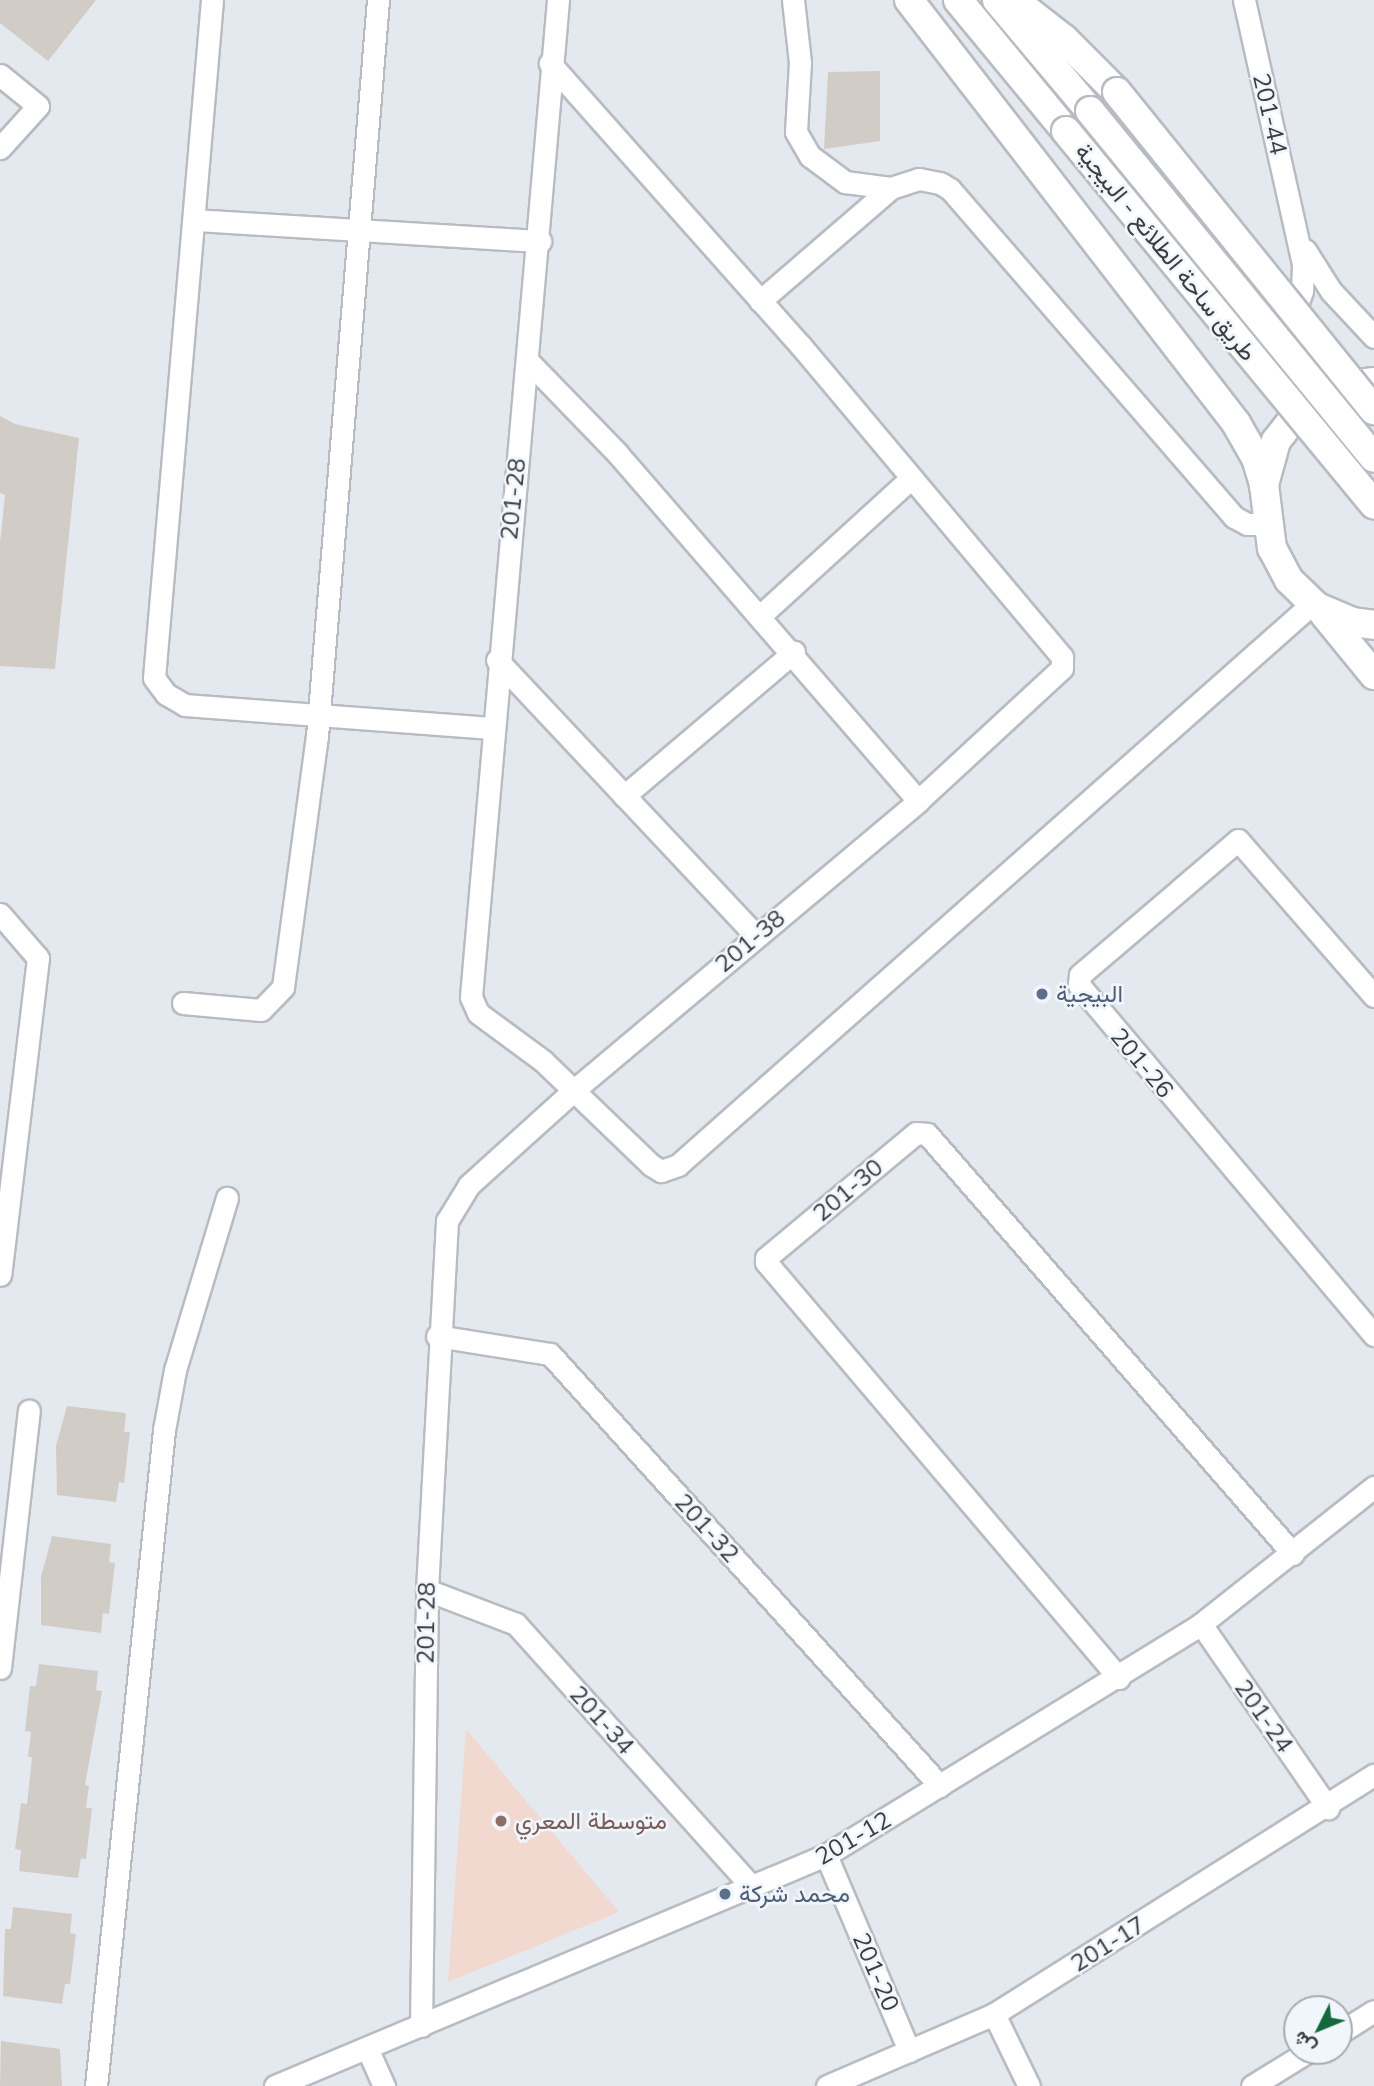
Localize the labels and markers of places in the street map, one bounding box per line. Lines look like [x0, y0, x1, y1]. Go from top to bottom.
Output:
place label: البيجية [1056, 980, 1123, 1008]
marker: البيجية [1034, 986, 1050, 1002]
place label: متوسطة المعري [515, 1807, 667, 1835]
marker: متوسطة المعري [493, 1813, 509, 1829]
place label: محمد شركة [739, 1880, 850, 1908]
marker: محمد شركة [717, 1886, 733, 1902]

